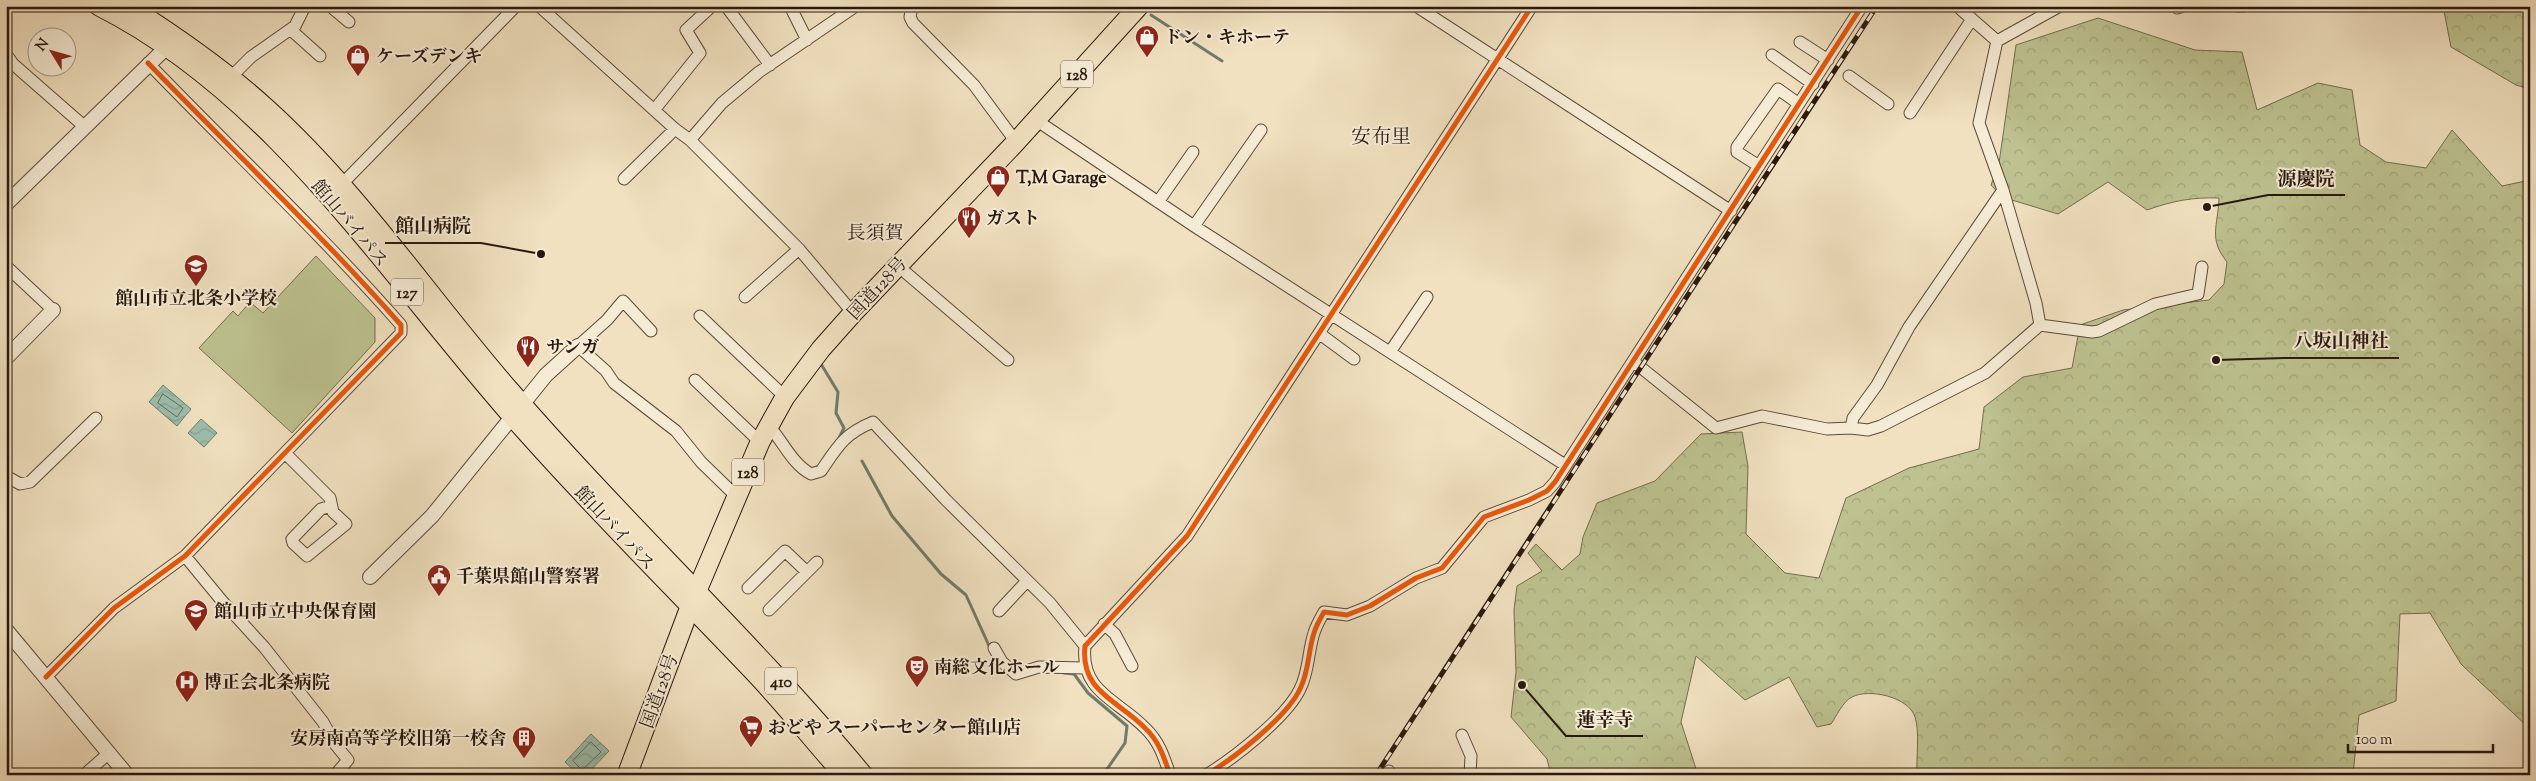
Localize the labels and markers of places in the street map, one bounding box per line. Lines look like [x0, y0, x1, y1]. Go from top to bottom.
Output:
shop icon: ドン・キホーテ [1134, 24, 1160, 58]
place label: ドン・キホーテ [1164, 26, 1290, 52]
shop icon: ケーズデンキ [345, 43, 371, 77]
place label: ケーズデンキ [376, 45, 482, 71]
callout: 源慶院 [2268, 161, 2345, 195]
shop icon: T,M Garage [985, 164, 1011, 198]
place label: T,M Garage [1016, 166, 1107, 192]
restaurant icon: ガスト [956, 205, 982, 239]
place label: ガスト [986, 207, 1040, 233]
callout: 館山病院 [385, 209, 481, 243]
school or university icon: 館山市立北条小学校 [183, 253, 209, 287]
place label: 館山市立北条小学校 [115, 287, 277, 313]
callout: 八坂山神社 [2284, 324, 2399, 358]
restaurant icon: サンガ [515, 334, 541, 368]
place label: サンガ [546, 336, 599, 362]
public building icon: 千葉県館山警察署 [426, 563, 452, 597]
place label: 千葉県館山警察署 [456, 565, 600, 591]
school or university icon: 館山市立中央保育園 [183, 598, 209, 632]
place label: 館山市立中央保育園 [214, 600, 376, 626]
theatre icon: 南総文化ホール [904, 654, 930, 688]
place label: 南総文化ホール [934, 656, 1060, 682]
hospital icon: 博正会北条病院 [174, 669, 200, 703]
place label: 博正会北条病院 [204, 671, 330, 697]
callout: 蓮幸寺 [1566, 702, 1643, 736]
supermarket icon: おどや スーパーセンター館山店 [738, 714, 764, 748]
place label: おどや スーパーセンター館山店 [768, 716, 1021, 742]
building icon: 安房南高等学校旧第一校舎 [511, 725, 537, 759]
place label: 安房南高等学校旧第一校舎 [290, 727, 506, 753]

